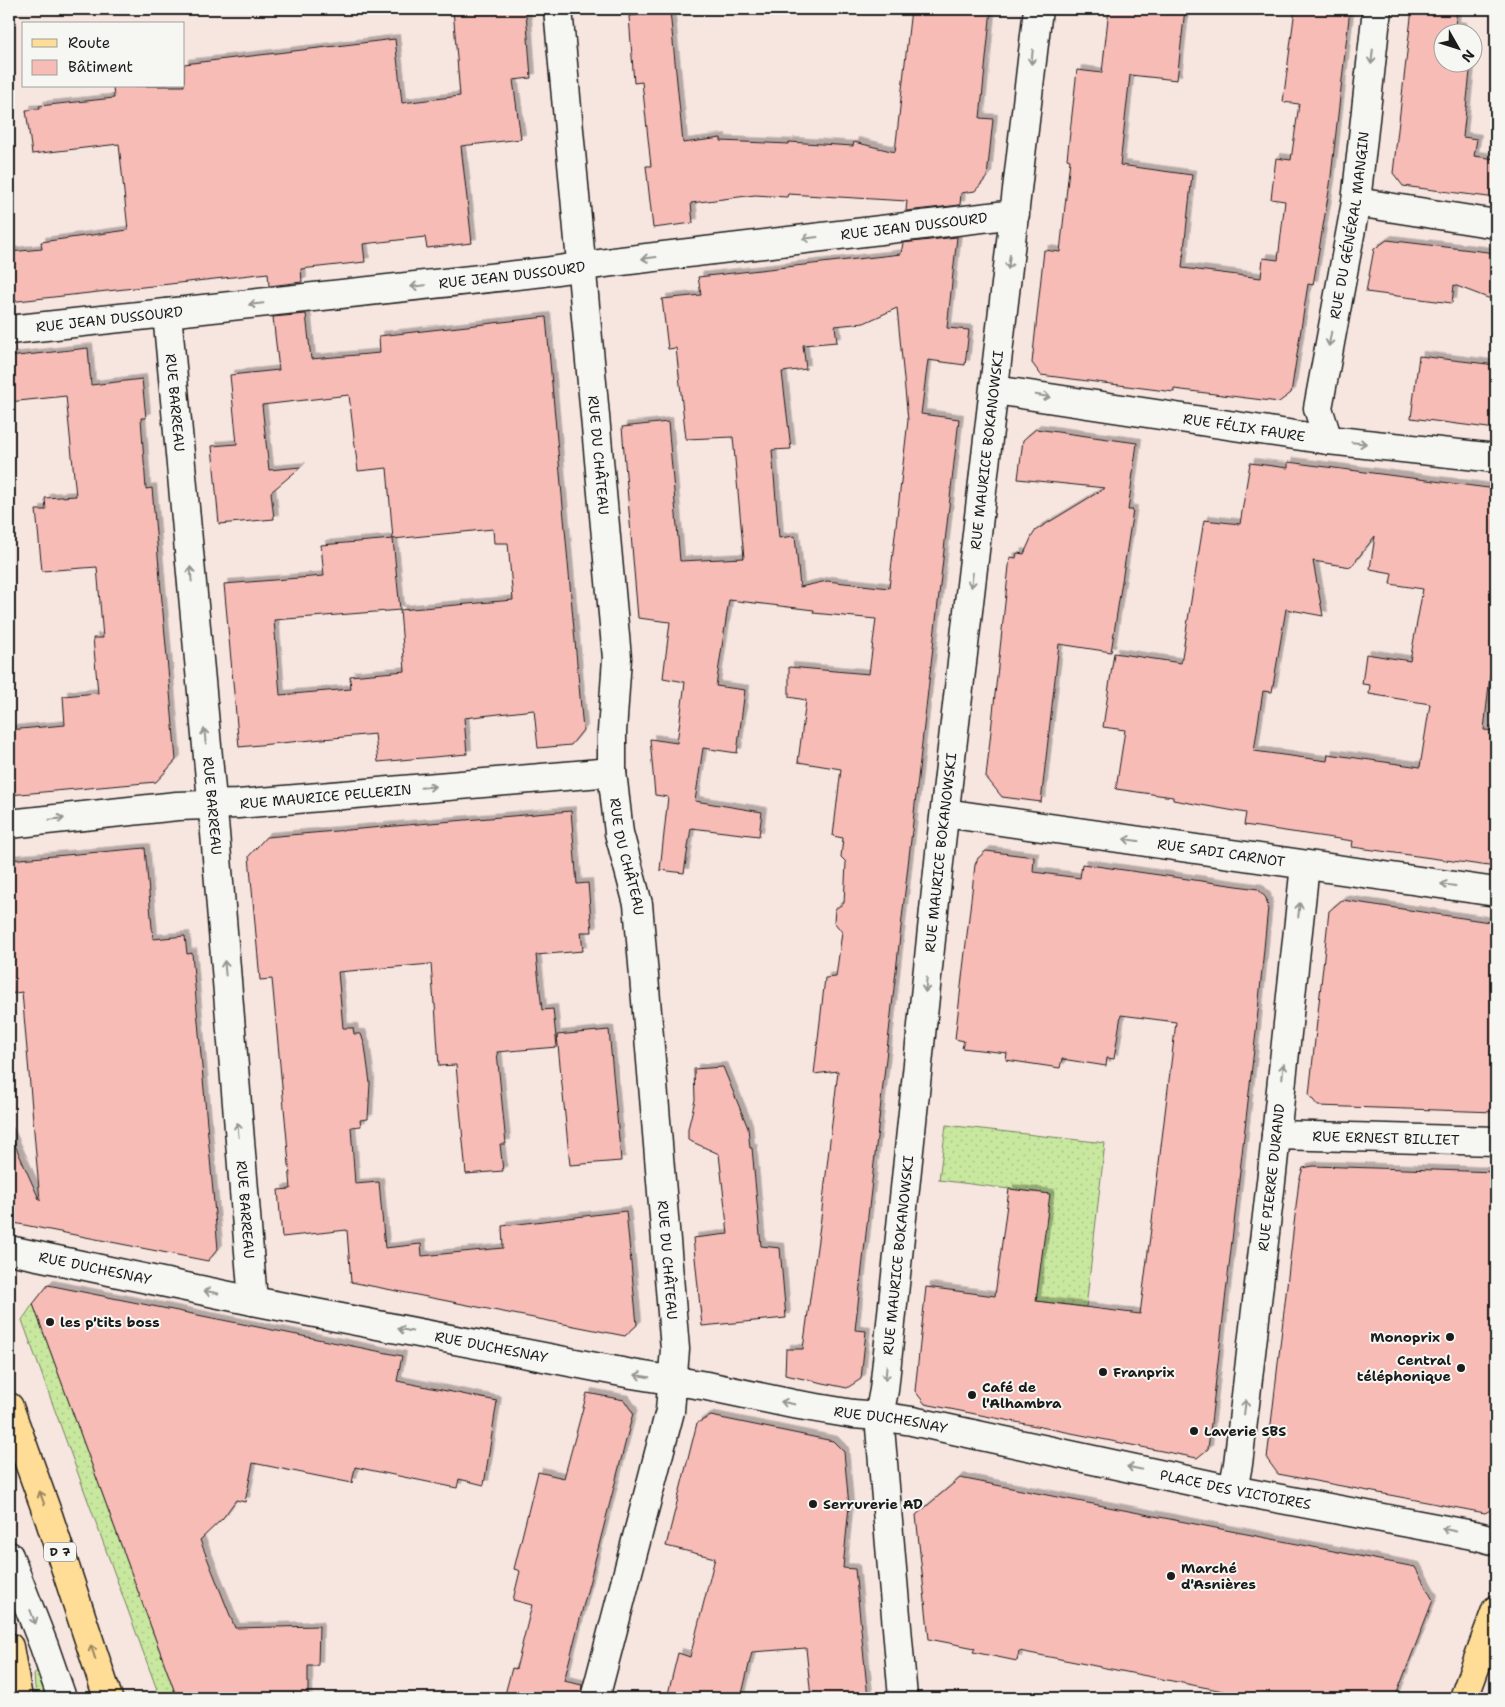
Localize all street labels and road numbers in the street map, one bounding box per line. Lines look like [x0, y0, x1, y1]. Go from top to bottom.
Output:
street label: RUE DU GÉNÉRAL MANGIN [1326, 131, 1373, 321]
street label: RUE JEAN DUSSOURD [840, 208, 988, 244]
street label: RUE JEAN DUSSOURD [438, 257, 587, 292]
street label: RUE JEAN DUSSOURD [35, 302, 184, 336]
street label: RUE MAURICE BOKANOWSKI [966, 349, 1007, 551]
street label: RUE BARREAU [162, 353, 189, 452]
street label: RUE DU CHÂTEAU [584, 395, 613, 516]
street label: RUE FÉLIX FAURE [1182, 409, 1307, 445]
street label: RUE MAURICE BOKANOWSKI [921, 751, 960, 953]
street label: RUE BARREAU [199, 756, 226, 856]
street label: RUE MAURICE PELLERIN [239, 780, 412, 813]
street label: RUE DU CHÂTEAU [606, 797, 648, 916]
street label: RUE SADI CARNOT [1156, 835, 1287, 871]
street label: RUE PIERRE DURAND [1254, 1103, 1288, 1252]
street label: RUE ERNEST BILLIET [1312, 1127, 1460, 1149]
street label: RUE MAURICE BOKANOWSKI [879, 1154, 917, 1356]
street label: RUE BARREAU [233, 1160, 259, 1259]
street label: RUE DU CHÂTEAU [654, 1200, 682, 1321]
street label: RUE DUCHESNAY [37, 1247, 154, 1289]
street label: RUE DUCHESNAY [433, 1327, 550, 1367]
street label: RUE DUCHESNAY [832, 1402, 950, 1437]
street label: PLACE DES VICTOIRES [1158, 1466, 1313, 1514]
road number: D 7 [44, 1542, 76, 1561]

